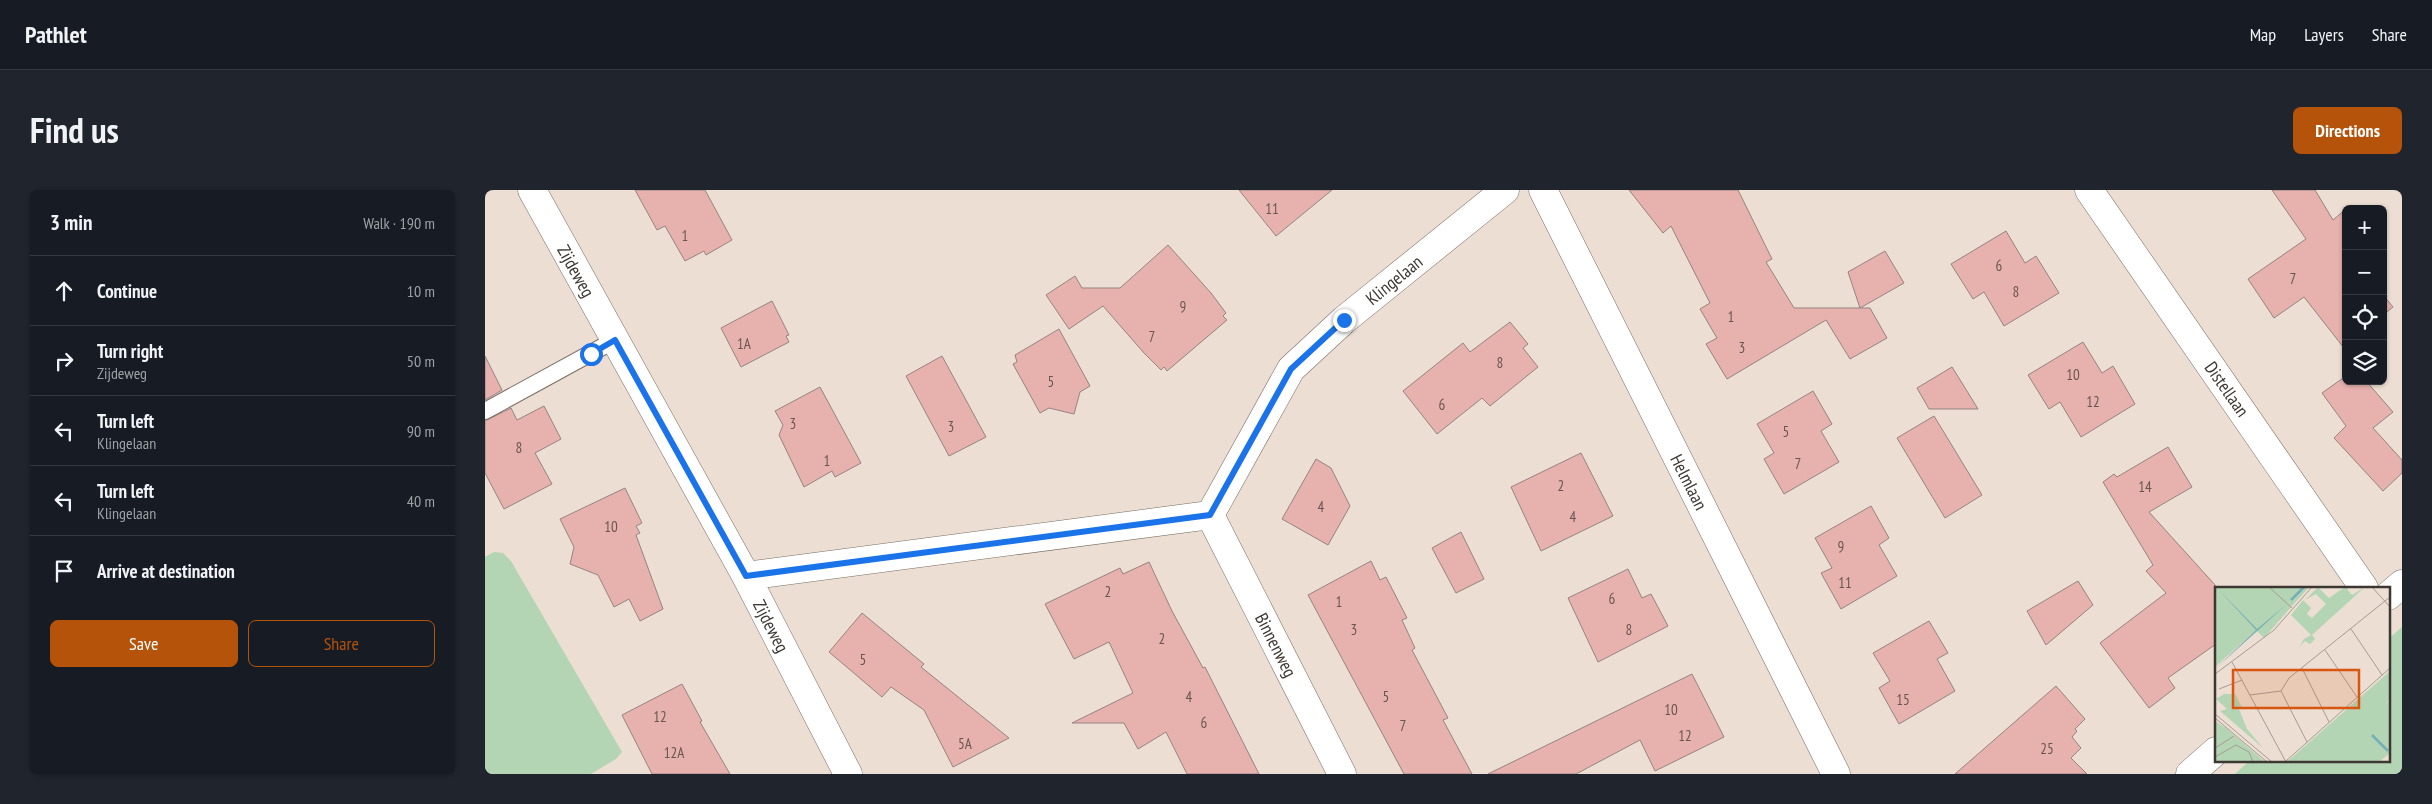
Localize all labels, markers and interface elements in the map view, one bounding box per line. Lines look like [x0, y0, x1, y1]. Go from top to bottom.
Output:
text: Pathlet [25, 19, 87, 50]
text: Map [2250, 23, 2276, 46]
text: Layers [2304, 23, 2344, 46]
text: Share [2372, 23, 2407, 46]
text: Find us [30, 107, 119, 153]
button: Directions [2293, 107, 2402, 154]
house number: 11 [1265, 199, 1279, 218]
map controls [2342, 205, 2387, 385]
button: + [2342, 205, 2387, 250]
text: 3 min [50, 209, 92, 236]
text: Walk · 190 m [363, 213, 435, 233]
house number: 1 [682, 226, 688, 245]
street label: Zijdeweg [552, 241, 600, 301]
street label: Klingelaan [1361, 250, 1427, 310]
button: − [2342, 250, 2387, 295]
house number: 6 [1996, 256, 2003, 275]
house number: 7 [2290, 269, 2296, 288]
icon: ahead [50, 277, 78, 305]
text: Continue [97, 279, 157, 303]
text: 10 m [407, 281, 435, 301]
house number: 8 [2013, 282, 2019, 301]
button: locate [2342, 295, 2387, 340]
house number: 9 [1180, 297, 1186, 316]
house number: 1 [1728, 307, 1734, 326]
route end [1333, 309, 1356, 332]
house number: 7 [1149, 327, 1155, 346]
house number: 1A [737, 334, 752, 353]
house number: 3 [1739, 338, 1745, 357]
text: Turn right [97, 339, 163, 363]
button: layers [2342, 340, 2387, 385]
route start [580, 343, 603, 366]
icon: right [50, 347, 78, 375]
text: 50 m [407, 351, 435, 371]
house number: 8 [1497, 353, 1503, 372]
street label: Distellaan [2200, 357, 2254, 421]
text: Zijdeweg [97, 363, 147, 383]
house number: 10 [2066, 365, 2080, 384]
house number: 5 [1048, 372, 1054, 391]
house number: 12 [2086, 392, 2100, 411]
house number: 6 [1439, 395, 1446, 414]
text: Turn left [97, 409, 154, 433]
house number: 3 [790, 414, 796, 433]
icon: left [50, 417, 78, 445]
house number: 3 [948, 417, 954, 436]
text: 90 m [407, 421, 435, 441]
house number: 5 [1783, 422, 1789, 441]
text: Klingelaan [97, 433, 156, 453]
house number: 8 [516, 438, 522, 457]
street label: Helmlaan [1665, 450, 1713, 514]
house number: 1 [824, 451, 830, 470]
house number: 7 [1795, 454, 1801, 473]
house number: 2 [1558, 476, 1564, 495]
house number: 14 [2138, 477, 2152, 496]
text: Turn left [97, 479, 154, 503]
icon: left [50, 487, 78, 515]
text: 40 m [407, 491, 435, 511]
house number: 4 [1318, 497, 1325, 516]
text: Klingelaan [97, 503, 156, 523]
house number: 4 [1570, 507, 1577, 526]
house number: 10 [604, 517, 618, 536]
house number: 9 [1838, 537, 1844, 556]
icon: arrive [50, 557, 78, 585]
text: Arrive at destination [97, 559, 235, 583]
house number: 11 [1838, 573, 1852, 592]
house number: 2 [1105, 582, 1111, 601]
inset map [2215, 587, 2389, 762]
house number: 6 [1609, 589, 1616, 608]
house number: 1 [1336, 592, 1342, 611]
street label: Zijdeweg [748, 596, 794, 656]
street label: Binnenweg [1250, 609, 1302, 681]
button: Save [50, 620, 238, 667]
button: Share [248, 620, 435, 667]
house number: 3 [1351, 620, 1357, 639]
house number: 8 [1626, 620, 1632, 639]
house number: 2 [1159, 629, 1165, 648]
house number: 5 [860, 650, 866, 669]
house number: 4 [1186, 687, 1193, 706]
house number: 5 [1383, 687, 1389, 706]
house number: 15 [1896, 690, 1910, 709]
house number: 10 [1664, 700, 1678, 719]
house number: 12 [653, 707, 667, 726]
house number: 6 [1201, 713, 1208, 732]
house number: 7 [1400, 716, 1406, 735]
house number: 12 [1678, 726, 1692, 745]
house number: 5A [958, 734, 973, 753]
house number: 25 [2040, 739, 2054, 758]
house number: 12A [664, 743, 685, 762]

